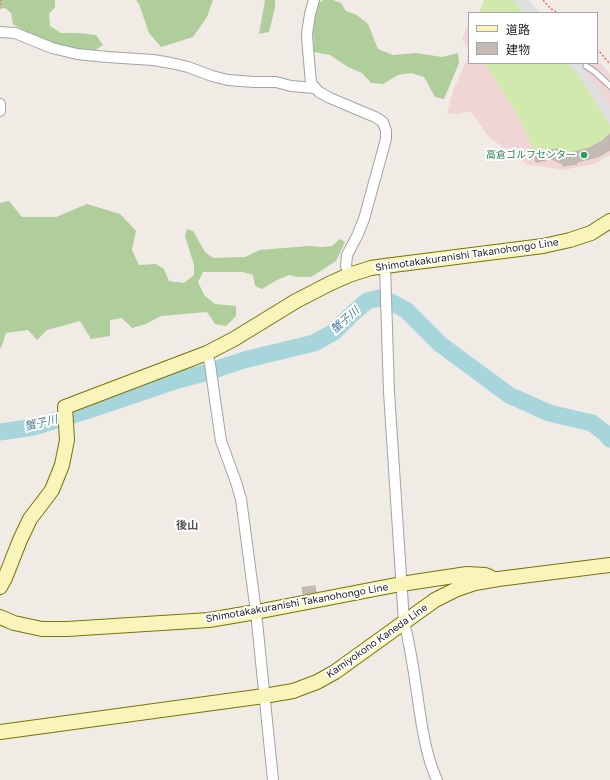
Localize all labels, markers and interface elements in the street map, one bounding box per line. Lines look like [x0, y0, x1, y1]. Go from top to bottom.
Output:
legend [468, 12, 598, 64]
text: 道路 [506, 22, 530, 37]
text: 建物 [506, 42, 530, 57]
place label: 高倉ゴルフセンター [486, 149, 576, 161]
marker: 高倉ゴルフセンター [579, 150, 589, 160]
street label: Shimotakakuranishi Takanohongo Line [375, 236, 559, 274]
water label: 蟹子川 [328, 304, 362, 336]
water label: 蟹子川 [23, 413, 59, 433]
district label: 後山 [176, 519, 198, 533]
street label: Shimotakakuranishi Takanohongo Line [205, 581, 389, 625]
street label: Kamiyokono Kaneda Line [324, 602, 430, 680]

